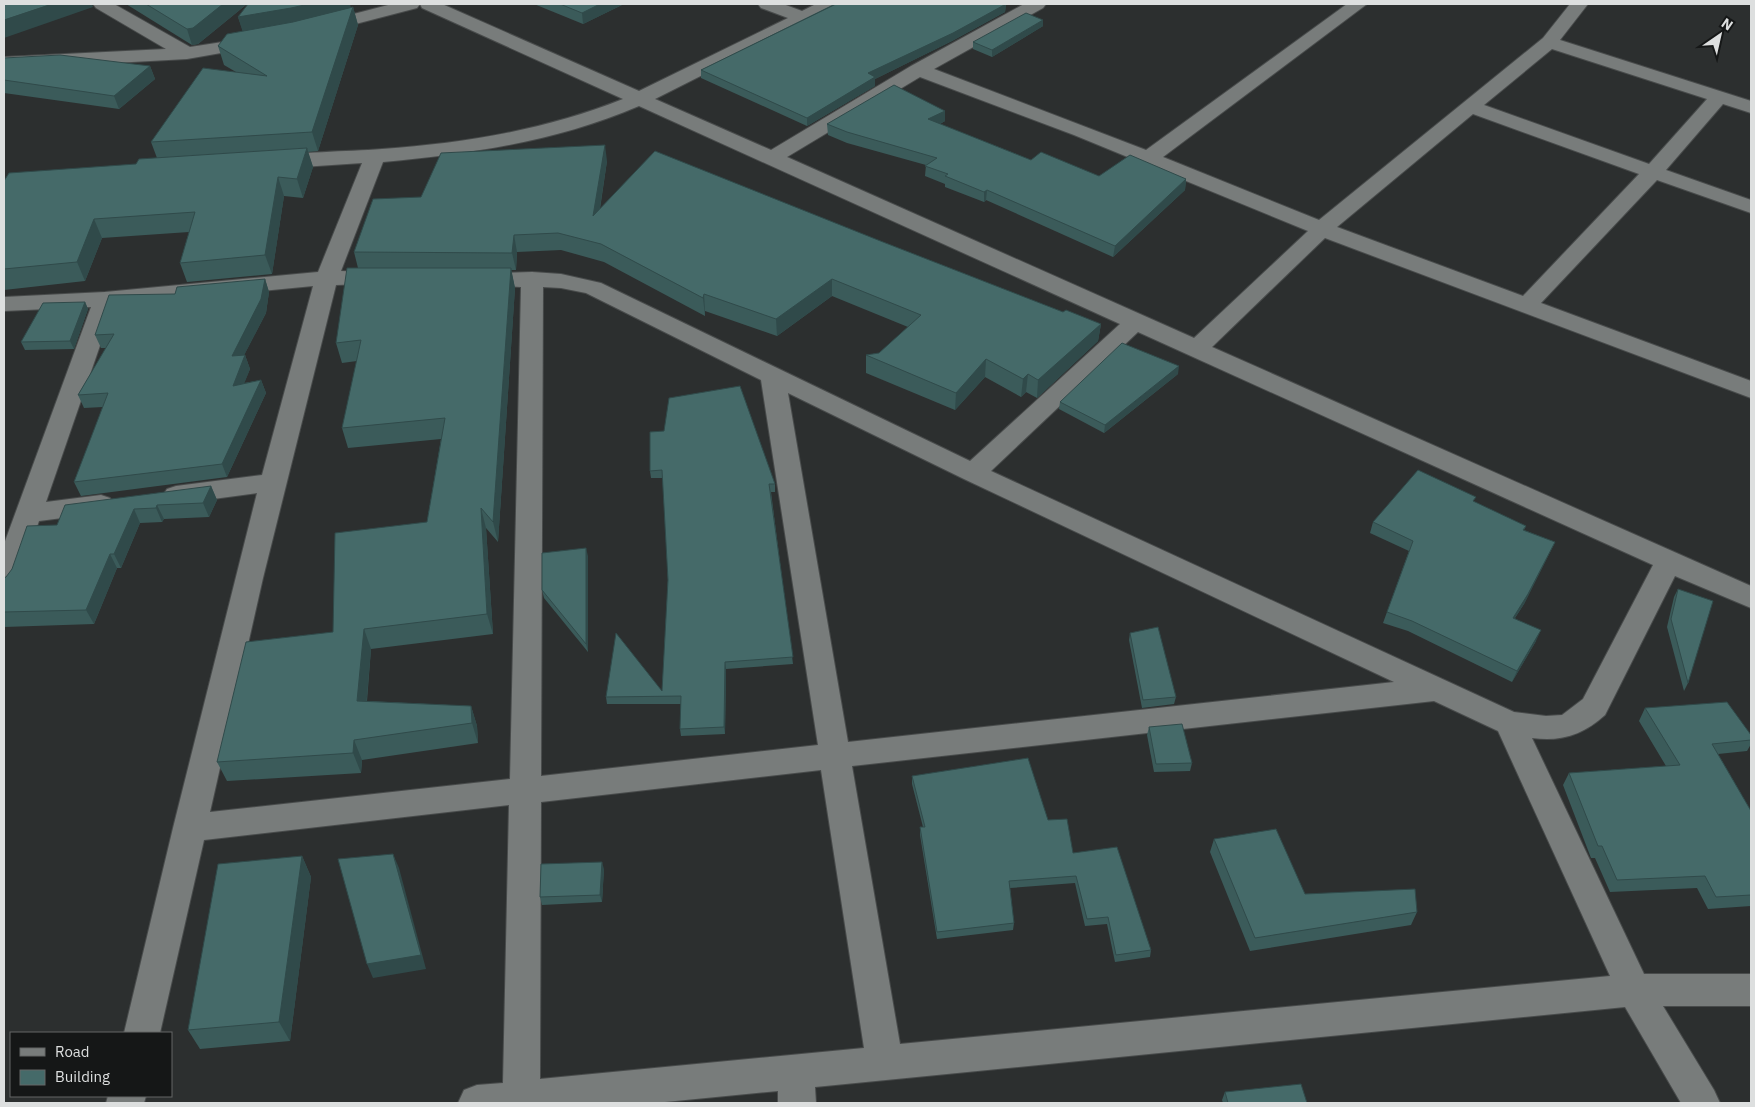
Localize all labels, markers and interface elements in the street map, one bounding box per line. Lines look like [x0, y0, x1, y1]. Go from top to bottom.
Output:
north arrow [1695, 10, 1745, 60]
text: N [1718, 14, 1737, 35]
legend [10, 1032, 172, 1097]
text: Road [55, 1042, 90, 1061]
text: Building [55, 1067, 110, 1086]

